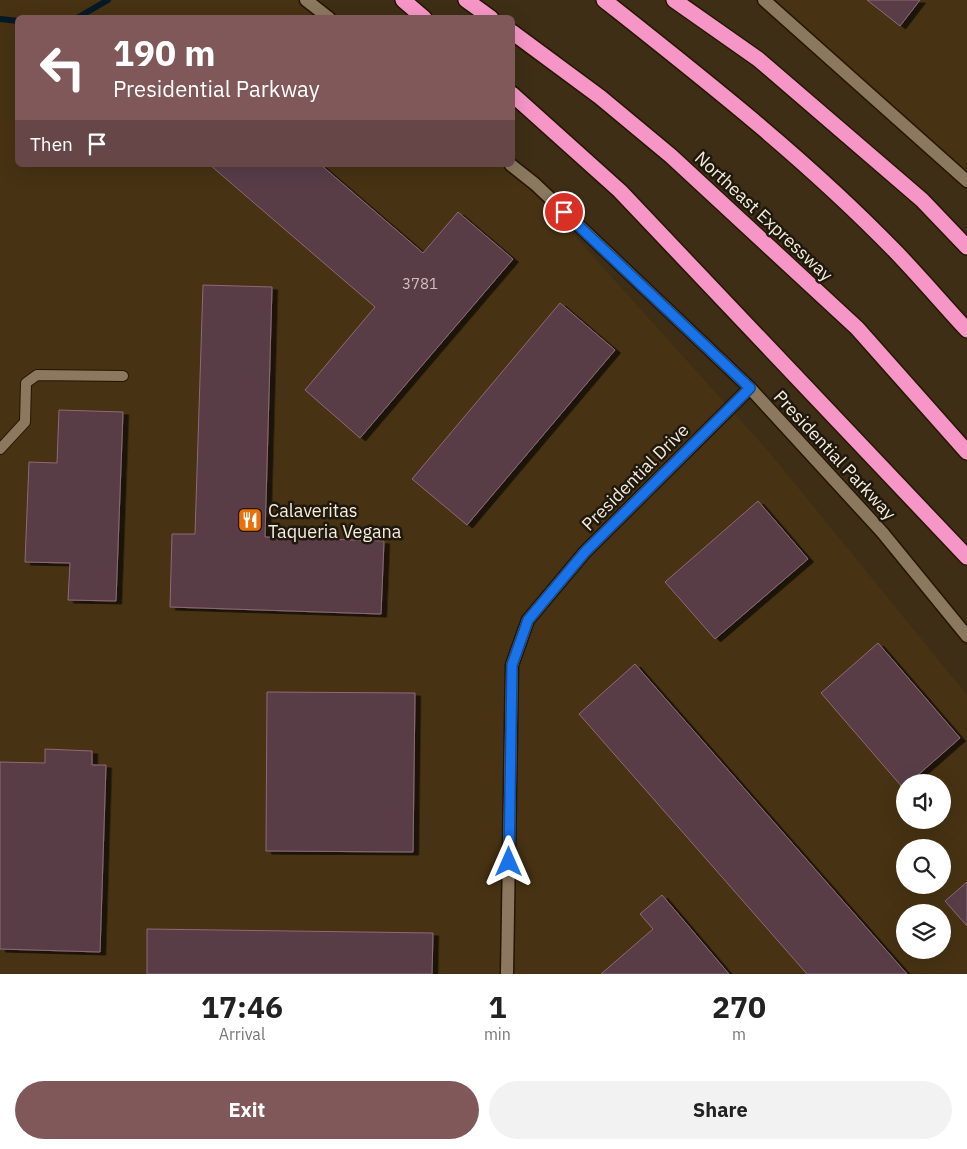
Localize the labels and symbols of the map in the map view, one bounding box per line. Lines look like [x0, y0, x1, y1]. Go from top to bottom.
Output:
street label: Northeast Expressway [690, 146, 838, 286]
pin [543, 191, 585, 233]
house number: 3781 [402, 274, 438, 293]
street label: Presidential Parkway [769, 385, 901, 525]
street label: Presidential Drive [577, 418, 694, 535]
place label: Calaveritas Taqueria Vegana [268, 499, 402, 543]
restaurant icon: Calaveritas Taqueria Vegana [237, 507, 263, 533]
position arrow [482, 835, 534, 887]

